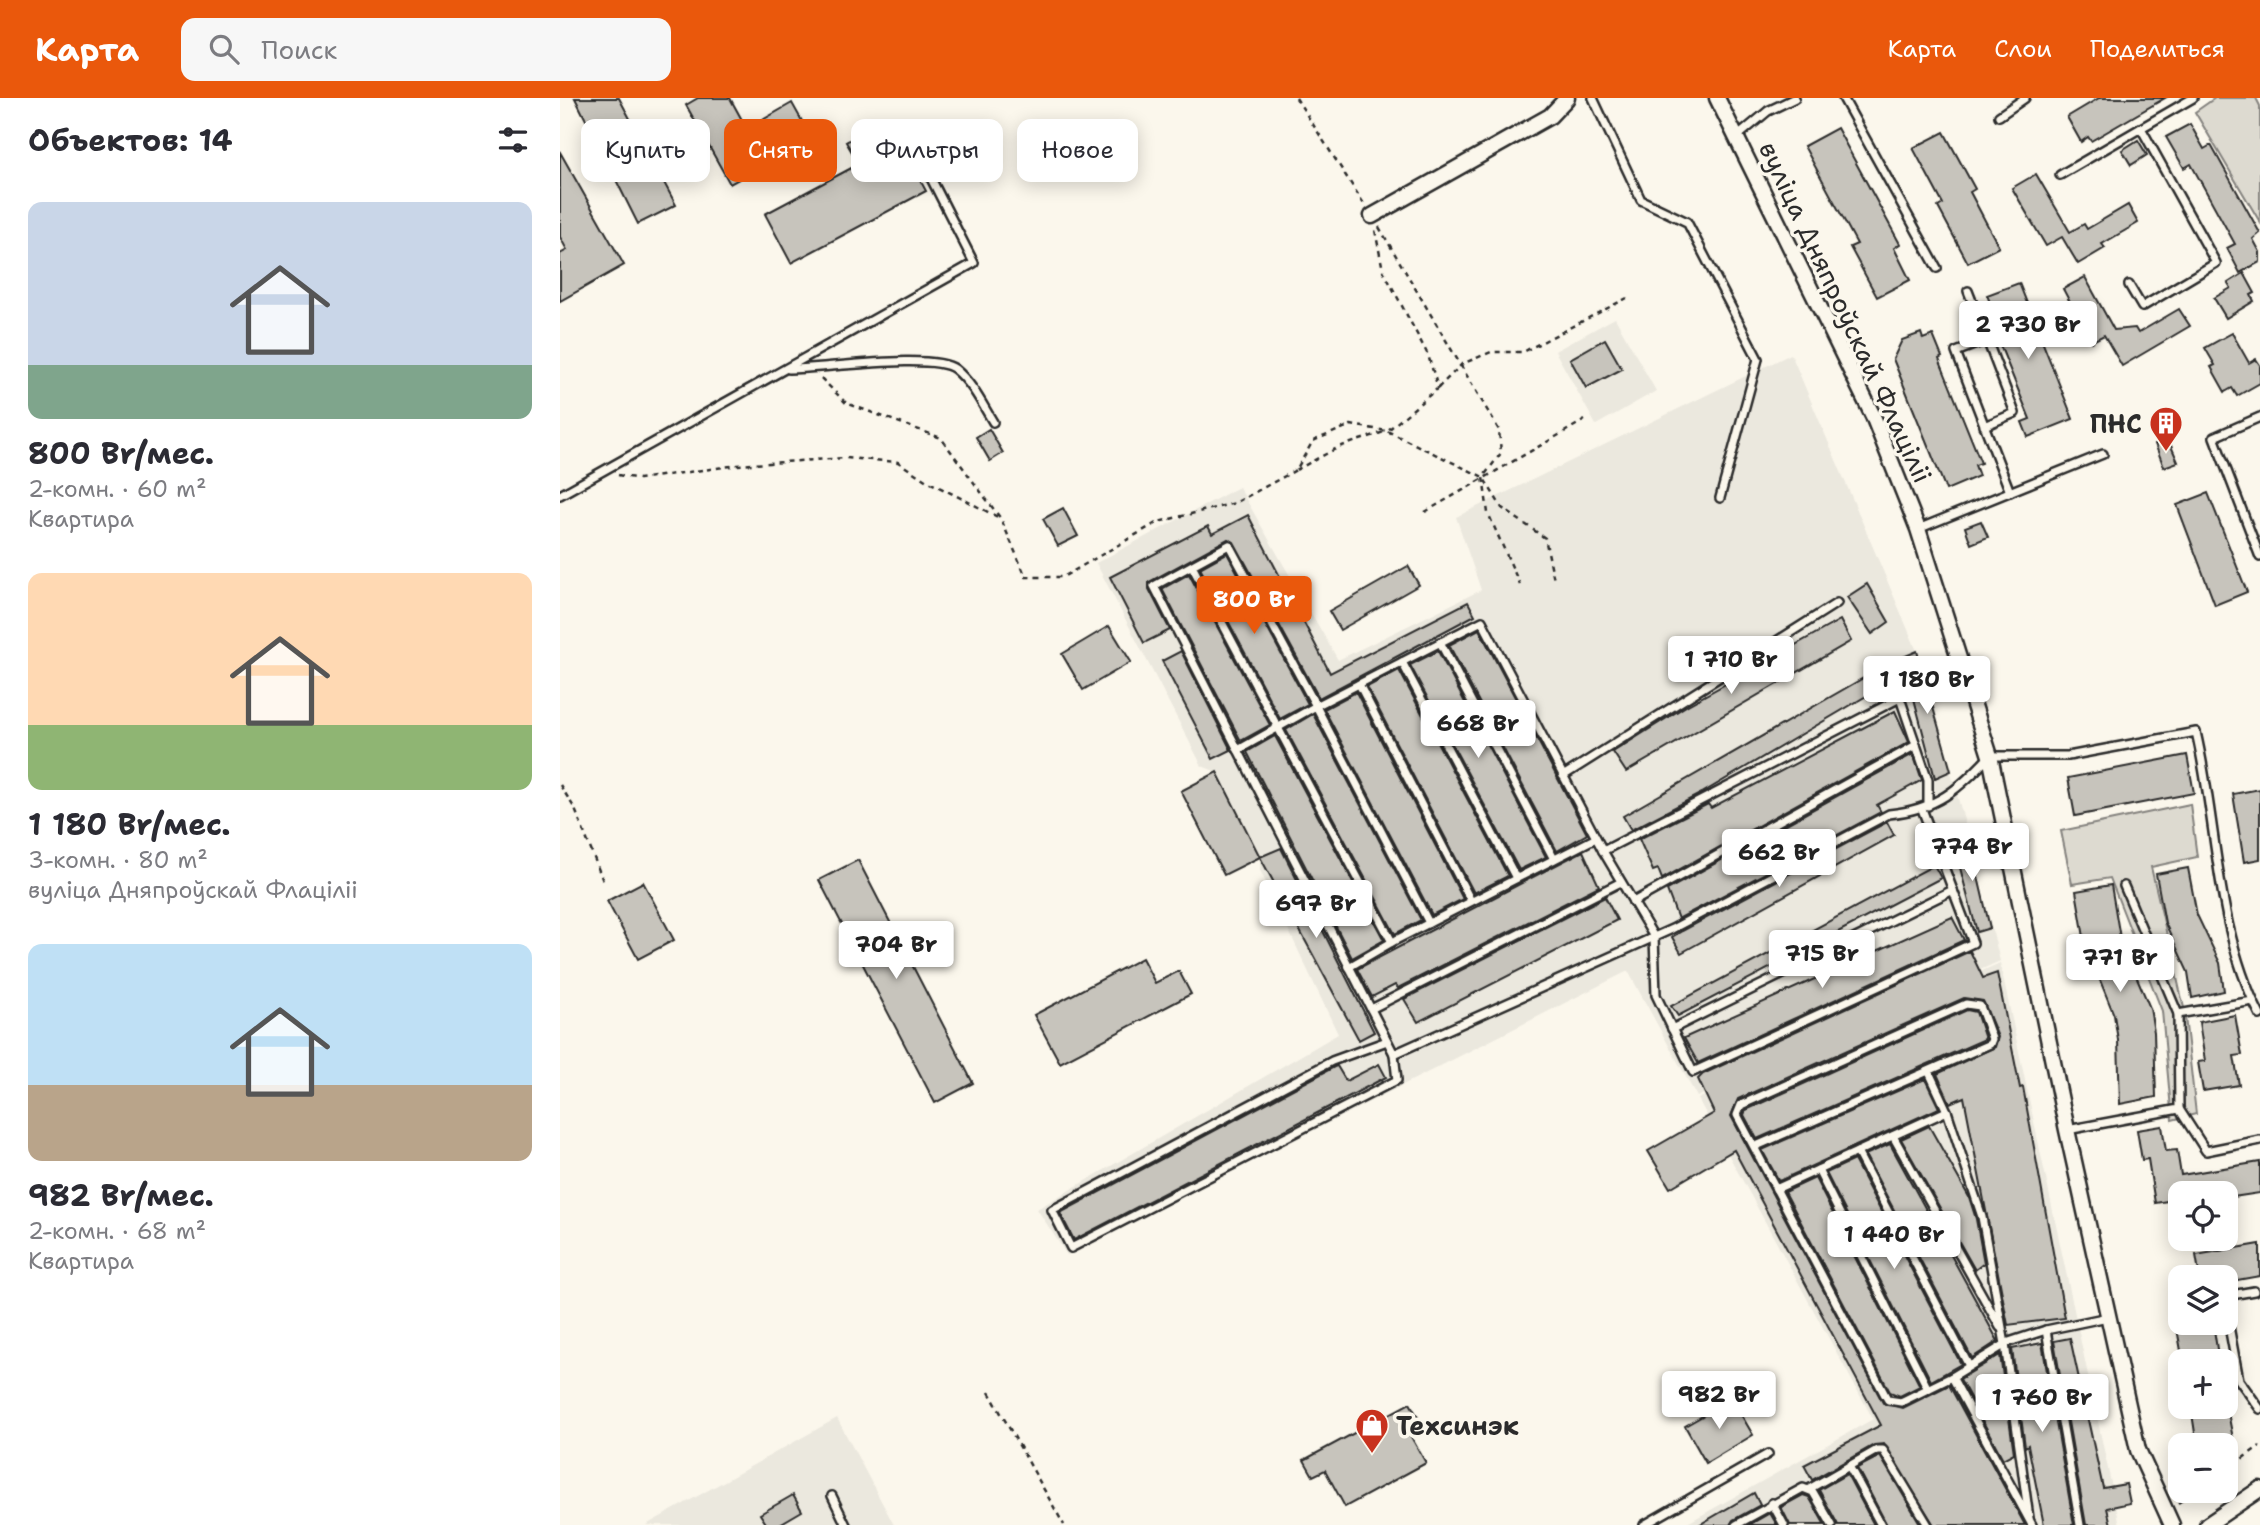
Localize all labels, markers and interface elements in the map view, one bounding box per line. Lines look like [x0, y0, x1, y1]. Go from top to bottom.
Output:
search box [181, 18, 671, 81]
text: Карта [35, 27, 139, 72]
icon: search [205, 30, 243, 68]
text: Поиск [261, 32, 337, 67]
text: Карта [1888, 33, 1956, 65]
text: Слои [1994, 33, 2052, 65]
text: Поделиться [2090, 33, 2225, 65]
chip: Купить [581, 119, 710, 182]
chip: Снять [724, 119, 837, 182]
chip: Фильтры [851, 119, 1003, 182]
chip: Новое [1017, 119, 1138, 182]
text: Объектов: 14 [28, 120, 233, 161]
icon: filters [494, 121, 532, 159]
street label: вуліца Дняпроўскай Флаціліі [1751, 136, 1941, 488]
icon: home [217, 247, 343, 373]
pin: 2 730 Br [1956, 302, 2100, 361]
text: 2 730 Br [1975, 309, 2081, 339]
building icon: ПНС [2147, 404, 2185, 453]
place label: ПНС [2090, 406, 2142, 441]
text: 800 Br/мес. [28, 433, 214, 474]
text: 2-комн. · 60 m² [28, 474, 206, 504]
text: Квартира [28, 504, 134, 534]
pin: 800 Br [1197, 576, 1311, 636]
text: 800 Br [1213, 584, 1295, 614]
icon: home [217, 618, 343, 744]
pin: 1 710 Br [1659, 636, 1803, 696]
text: 1 710 Br [1684, 644, 1778, 674]
pin: 1 180 Br [1855, 656, 1999, 716]
text: 1 180 Br [1879, 664, 1975, 694]
pin: 668 Br [1421, 700, 1535, 760]
text: 668 Br [1437, 708, 1519, 738]
text: 1 180 Br/мес. [28, 804, 231, 845]
pin: 774 Br [1915, 824, 2029, 883]
pin: 662 Br [1722, 830, 1836, 889]
text: 774 Br [1931, 831, 2013, 861]
text: 662 Br [1738, 837, 1820, 867]
text: 3-комн. · 80 m² [28, 845, 208, 875]
text: вуліца Дняпроўскай Флаціліі [28, 875, 358, 905]
pin: 697 Br [1259, 880, 1373, 940]
text: 697 Br [1275, 888, 1357, 918]
pin: 704 Br [839, 922, 953, 981]
text: 704 Br [855, 929, 937, 959]
pin: 715 Br [1765, 930, 1879, 990]
pin: 771 Br [2063, 934, 2177, 994]
text: 715 Br [1785, 938, 1859, 968]
text: 771 Br [2082, 942, 2158, 972]
icon: home [217, 989, 343, 1115]
text: 982 Br/мес. [28, 1175, 214, 1216]
map controls [2168, 1181, 2238, 1503]
button: locate [2168, 1181, 2238, 1251]
pin: 1 440 Br [1822, 1212, 1966, 1271]
text: 2-комн. · 68 m² [28, 1216, 206, 1246]
text: 1 440 Br [1843, 1219, 1945, 1249]
text: Квартира [28, 1246, 134, 1276]
button: layers [2168, 1265, 2238, 1335]
button: + [2168, 1349, 2238, 1419]
pin: 982 Br [1662, 1372, 1776, 1431]
pin: 1 760 Br [1970, 1374, 2114, 1434]
text: 982 Br [1678, 1379, 1760, 1409]
text: 1 760 Br [1992, 1382, 2092, 1412]
shop icon: Техсинэк [1353, 1406, 1391, 1455]
place label: Техсинэк [1396, 1408, 1519, 1443]
button: − [2168, 1433, 2238, 1503]

